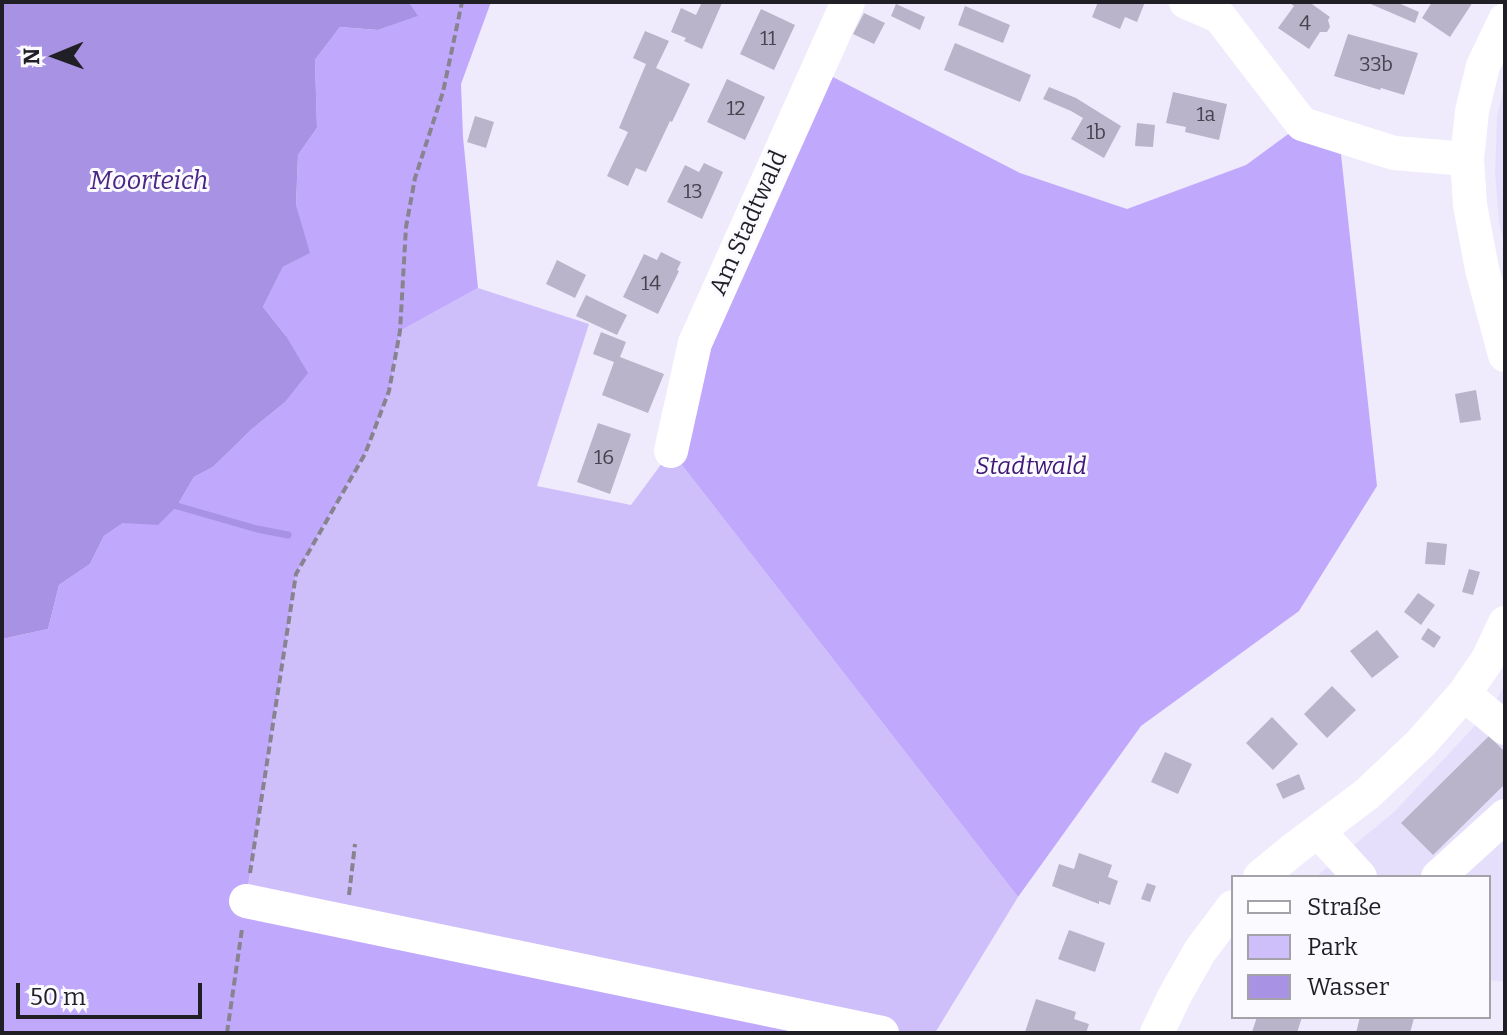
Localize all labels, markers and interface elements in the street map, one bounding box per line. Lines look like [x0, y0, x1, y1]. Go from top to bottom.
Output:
house number: 4 [1299, 12, 1311, 36]
north arrow [16, 16, 96, 96]
house number: 11 [760, 27, 776, 51]
text: N [18, 48, 45, 65]
house number: 33b [1359, 53, 1393, 77]
house number: 12 [727, 97, 745, 121]
house number: 1a [1196, 103, 1216, 127]
house number: 1b [1086, 121, 1106, 145]
street label: Am Stadtwald [704, 146, 794, 300]
water label: Moorteich [90, 166, 208, 198]
house number: 13 [683, 180, 703, 204]
house number: 14 [641, 272, 661, 296]
house number: 16 [594, 446, 614, 470]
park label: Stadtwald [976, 453, 1086, 481]
legend [1231, 875, 1491, 1019]
text: Straße [1307, 893, 1381, 921]
text: Park [1307, 933, 1358, 961]
scale bar [20, 967, 206, 1017]
text: Wasser [1307, 973, 1389, 1001]
text: 50 m [30, 983, 86, 1011]

